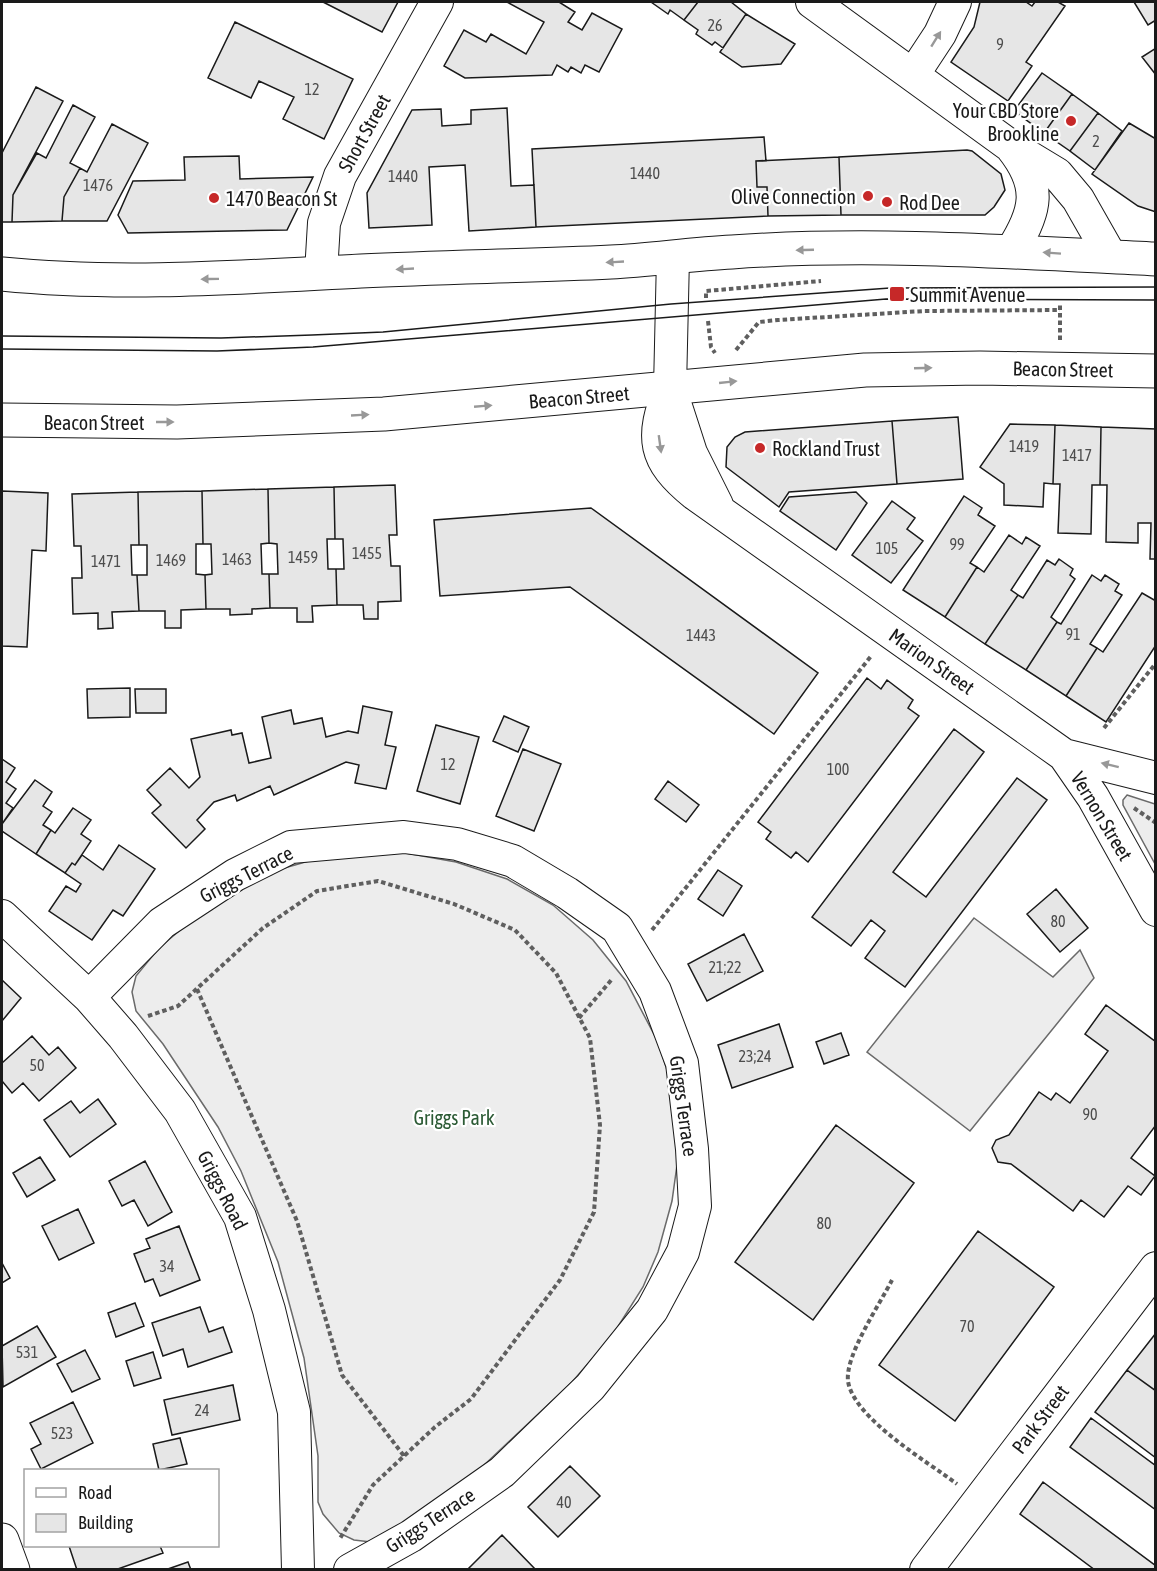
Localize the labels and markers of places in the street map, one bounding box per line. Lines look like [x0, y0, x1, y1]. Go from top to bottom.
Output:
place label: Your CBD Store Brookline [953, 99, 1059, 145]
marker: Your CBD Store Brookline [1064, 114, 1078, 128]
place label: Olive Connection [731, 185, 856, 208]
place label: 1470 Beacon St [226, 187, 338, 210]
marker: Olive Connection [861, 189, 875, 203]
marker: 1470 Beacon St [207, 191, 221, 205]
place label: Rod Dee [899, 191, 960, 214]
marker: Rod Dee [880, 195, 894, 209]
place label: Summit Avenue [910, 283, 1025, 306]
marker: Summit Avenue [888, 285, 906, 303]
place label: Rockland Trust [772, 437, 880, 460]
marker: Rockland Trust [753, 441, 767, 455]

